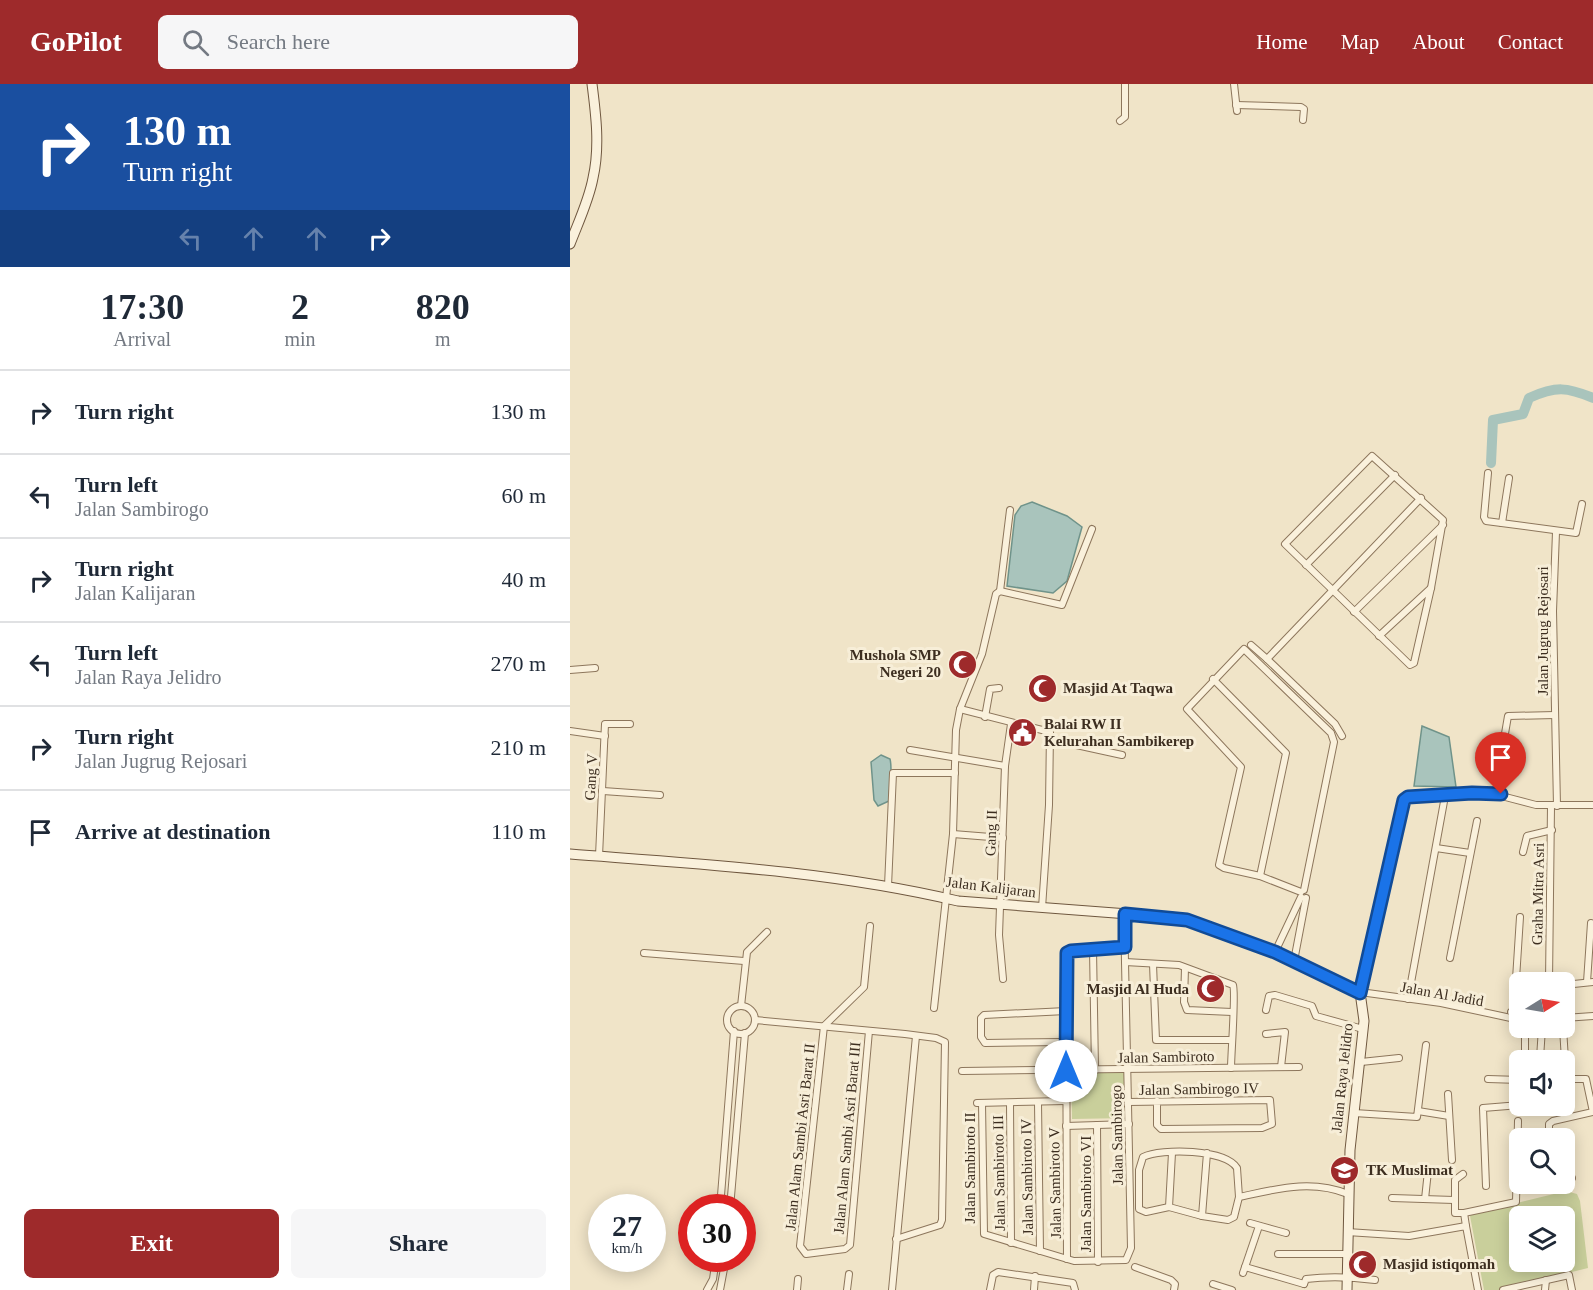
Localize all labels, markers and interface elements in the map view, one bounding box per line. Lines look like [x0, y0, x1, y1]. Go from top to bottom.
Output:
search box [158, 15, 578, 69]
text: GoPilot [30, 26, 122, 57]
icon: search [179, 26, 212, 59]
text: Search here [227, 29, 330, 54]
text: Home [1256, 30, 1308, 54]
text: Map [1341, 30, 1379, 54]
text: About [1412, 30, 1465, 54]
text: Contact [1498, 30, 1563, 54]
icon: right [24, 108, 102, 186]
text: 130 m [123, 108, 232, 154]
text: Turn right [123, 157, 232, 187]
icon: left [174, 222, 207, 255]
icon: ahead [237, 222, 270, 255]
icon: ahead [300, 222, 333, 255]
icon: right [363, 222, 396, 255]
text: 17:30 [100, 287, 184, 327]
text: 2 [291, 287, 309, 327]
text: 820 [416, 287, 470, 327]
text: Arrival [113, 328, 171, 350]
text: min [284, 328, 316, 350]
text: m [435, 328, 451, 350]
icon: right [24, 396, 57, 429]
text: Turn right [75, 399, 174, 424]
text: 130 m [490, 399, 546, 424]
text: Turn left [75, 472, 158, 497]
icon: left [24, 480, 57, 513]
text: 60 m [501, 483, 546, 508]
text: Jalan Sambirogo [75, 498, 209, 520]
text: Turn right [75, 556, 174, 581]
icon: right [24, 564, 57, 597]
street label: Jalan Jugrug Rejosari [1535, 566, 1551, 696]
text: 40 m [501, 567, 546, 592]
text: Jalan Kalijaran [75, 582, 196, 604]
text: Turn left [75, 640, 158, 665]
place label: Mushola SMP Negeri 20 [850, 647, 941, 680]
icon: left [24, 648, 57, 681]
mosque icon: Mushola SMP Negeri 20 [946, 648, 978, 680]
text: 270 m [490, 651, 546, 676]
text: Jalan Raya Jelidro [75, 666, 222, 688]
mosque icon: Masjid At Taqwa [1026, 672, 1058, 704]
place label: Masjid At Taqwa [1063, 680, 1174, 696]
place label: Balai RW II Kelurahan Sambikerep [1044, 716, 1194, 749]
public building icon: Balai RW II Kelurahan Sambikerep [1007, 717, 1039, 749]
text: Turn right [75, 724, 174, 749]
icon: right [24, 732, 57, 765]
pin [1475, 732, 1526, 794]
text: 210 m [490, 735, 546, 760]
icon: arrive [1484, 741, 1517, 774]
text: Jalan Jugrug Rejosari [75, 750, 247, 772]
street label: Gang V [582, 753, 600, 801]
street label: Gang II [982, 810, 1000, 856]
icon: arrive [24, 816, 57, 849]
text: Arrive at destination [75, 819, 271, 844]
text: 110 m [491, 819, 546, 844]
street label: Graha Mitra Asri [1529, 843, 1547, 945]
street label: Jalan Kalijaran [945, 874, 1037, 901]
north arrow [1509, 972, 1575, 1038]
map controls [1509, 972, 1575, 1272]
mosque icon: Masjid Al Huda [1194, 973, 1226, 1005]
street label: Jalan Al Jadid [1399, 979, 1485, 1009]
place label: Masjid Al Huda [1086, 981, 1189, 997]
street label: Jalan Raya Jelidro [1328, 1022, 1356, 1134]
position arrow [1034, 1039, 1098, 1103]
street label: Jalan Alam Sambi Asri Barat III [831, 1041, 863, 1235]
street label: Jalan Alam Sambi Asri Barat II [782, 1043, 818, 1231]
street label: Jalan Sambiroto [1117, 1048, 1215, 1066]
button: sound [1509, 1050, 1575, 1116]
street label: Jalan Sambirogo IV [1139, 1080, 1259, 1098]
street label: Jalan Sambirogo [1108, 1085, 1126, 1185]
street label: Jalan Sambiroto II [962, 1113, 978, 1223]
street label: Jalan Sambiroto III [990, 1115, 1008, 1231]
street label: Jalan Sambiroto IV [1018, 1118, 1036, 1235]
street label: Jalan Sambiroto V [1046, 1127, 1064, 1239]
button: search [1509, 1128, 1575, 1194]
street label: Jalan Sambiroto VI [1078, 1136, 1094, 1252]
school or university icon: TK Muslimat [1329, 1154, 1361, 1186]
place label: TK Muslimat [1366, 1162, 1453, 1178]
speed limit sign: 30 [678, 1194, 756, 1272]
button: layers [1509, 1206, 1575, 1272]
button: Exit [24, 1209, 279, 1278]
button: Share [291, 1209, 546, 1278]
text: 27 [612, 1209, 642, 1242]
text: km/h [612, 1240, 642, 1256]
mosque icon: Masjid istiqomah [1346, 1248, 1378, 1280]
place label: Masjid istiqomah [1383, 1256, 1496, 1272]

